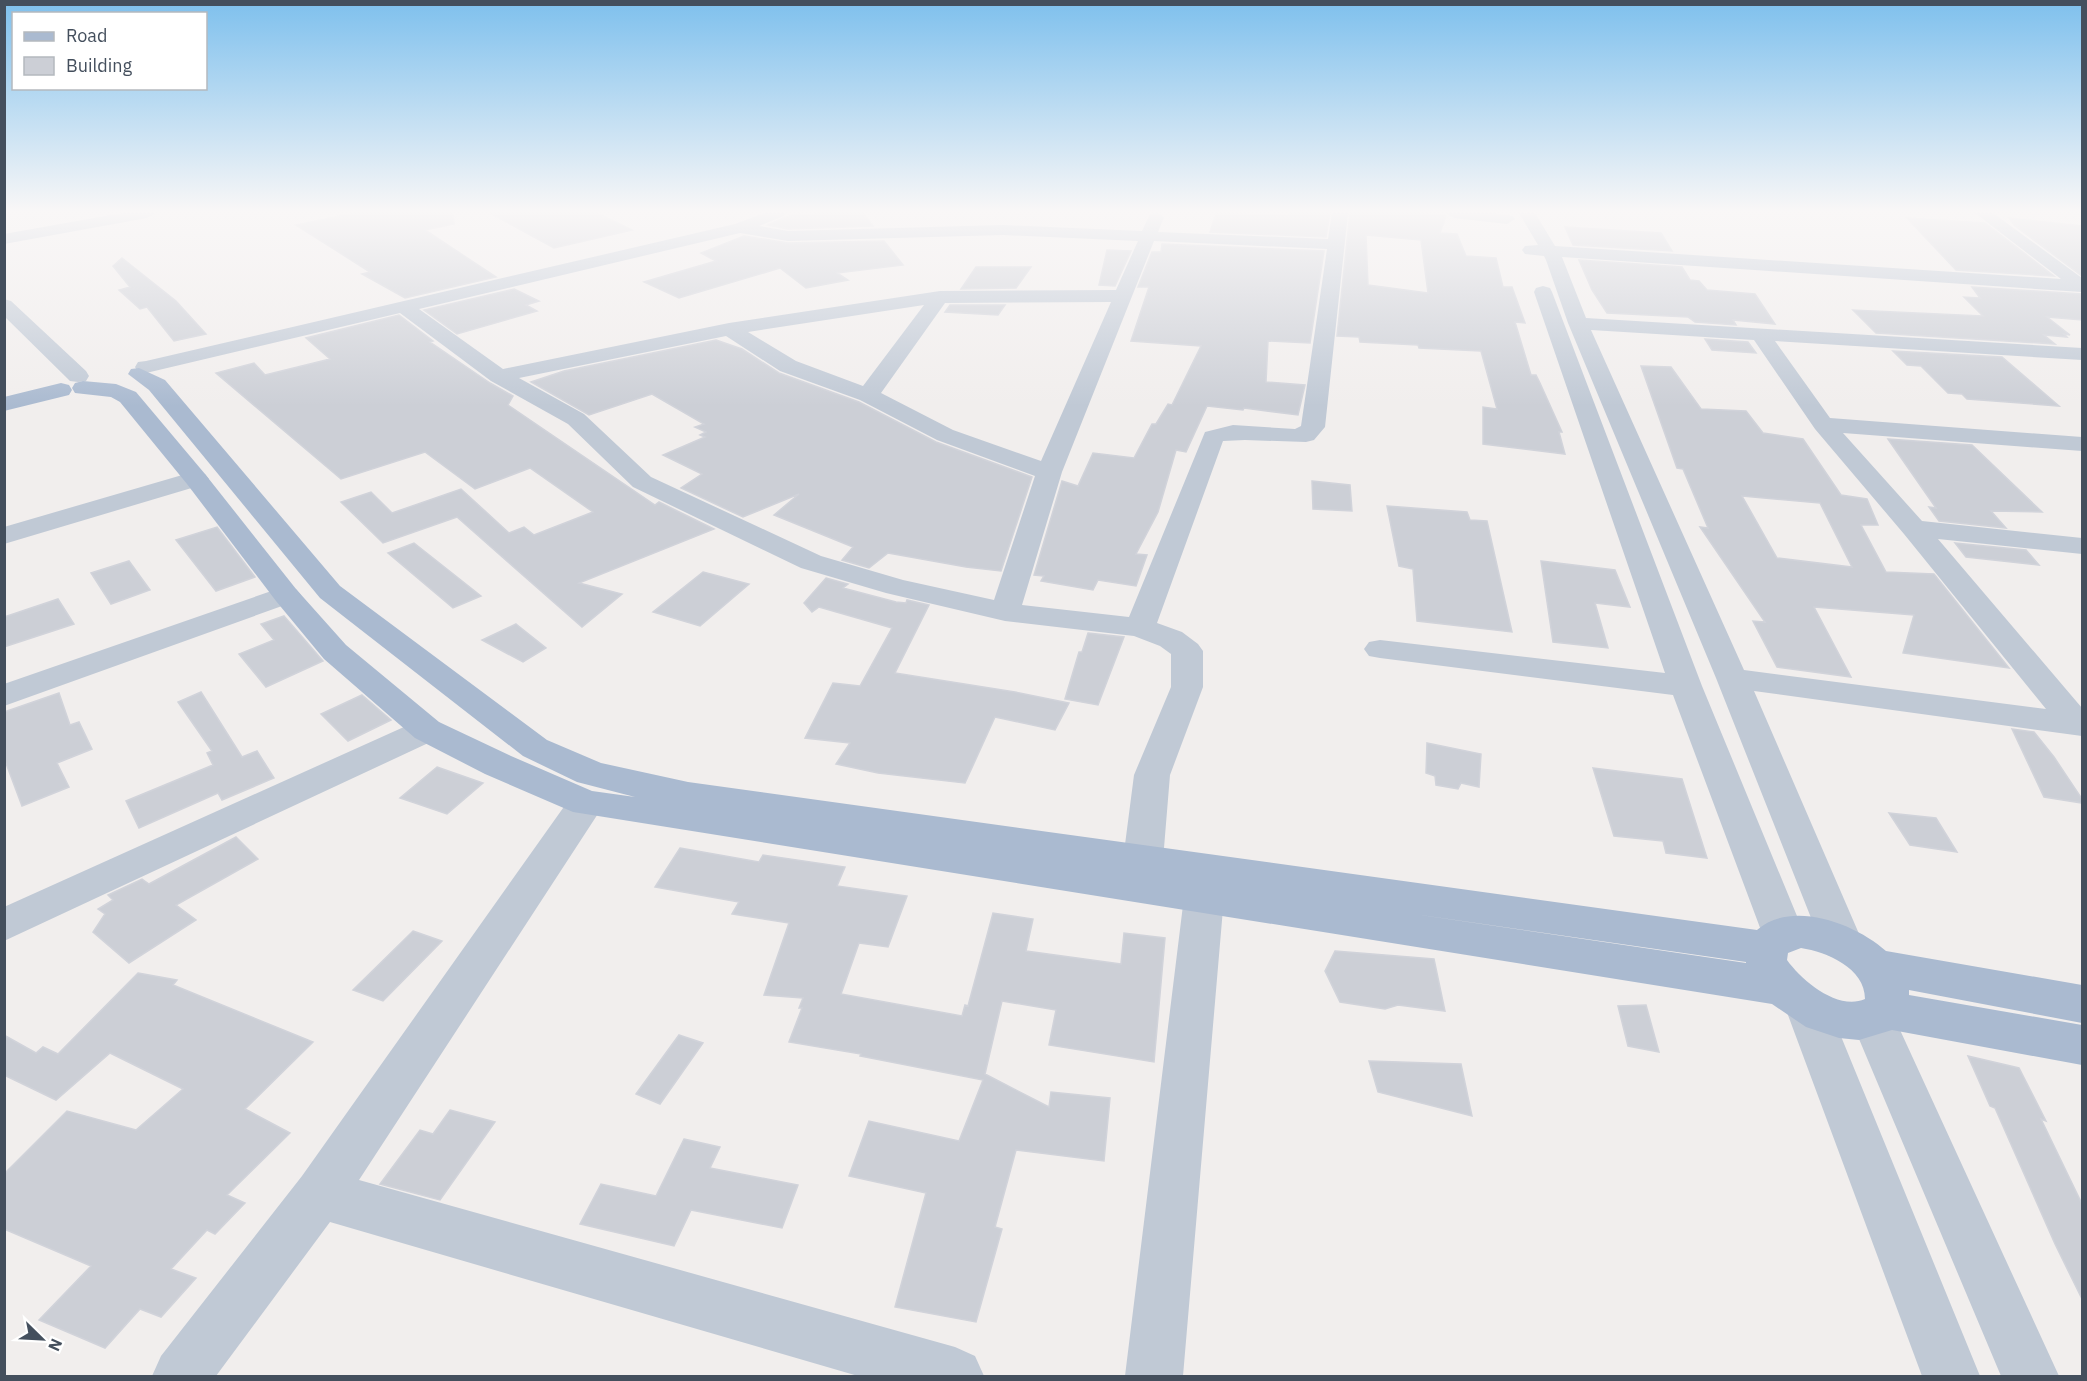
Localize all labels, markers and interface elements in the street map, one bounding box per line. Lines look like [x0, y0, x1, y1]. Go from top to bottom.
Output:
legend [12, 12, 207, 90]
text: Road [66, 24, 107, 47]
text: Building [66, 54, 133, 77]
north arrow [12, 1309, 72, 1369]
text: N [44, 1336, 67, 1354]

